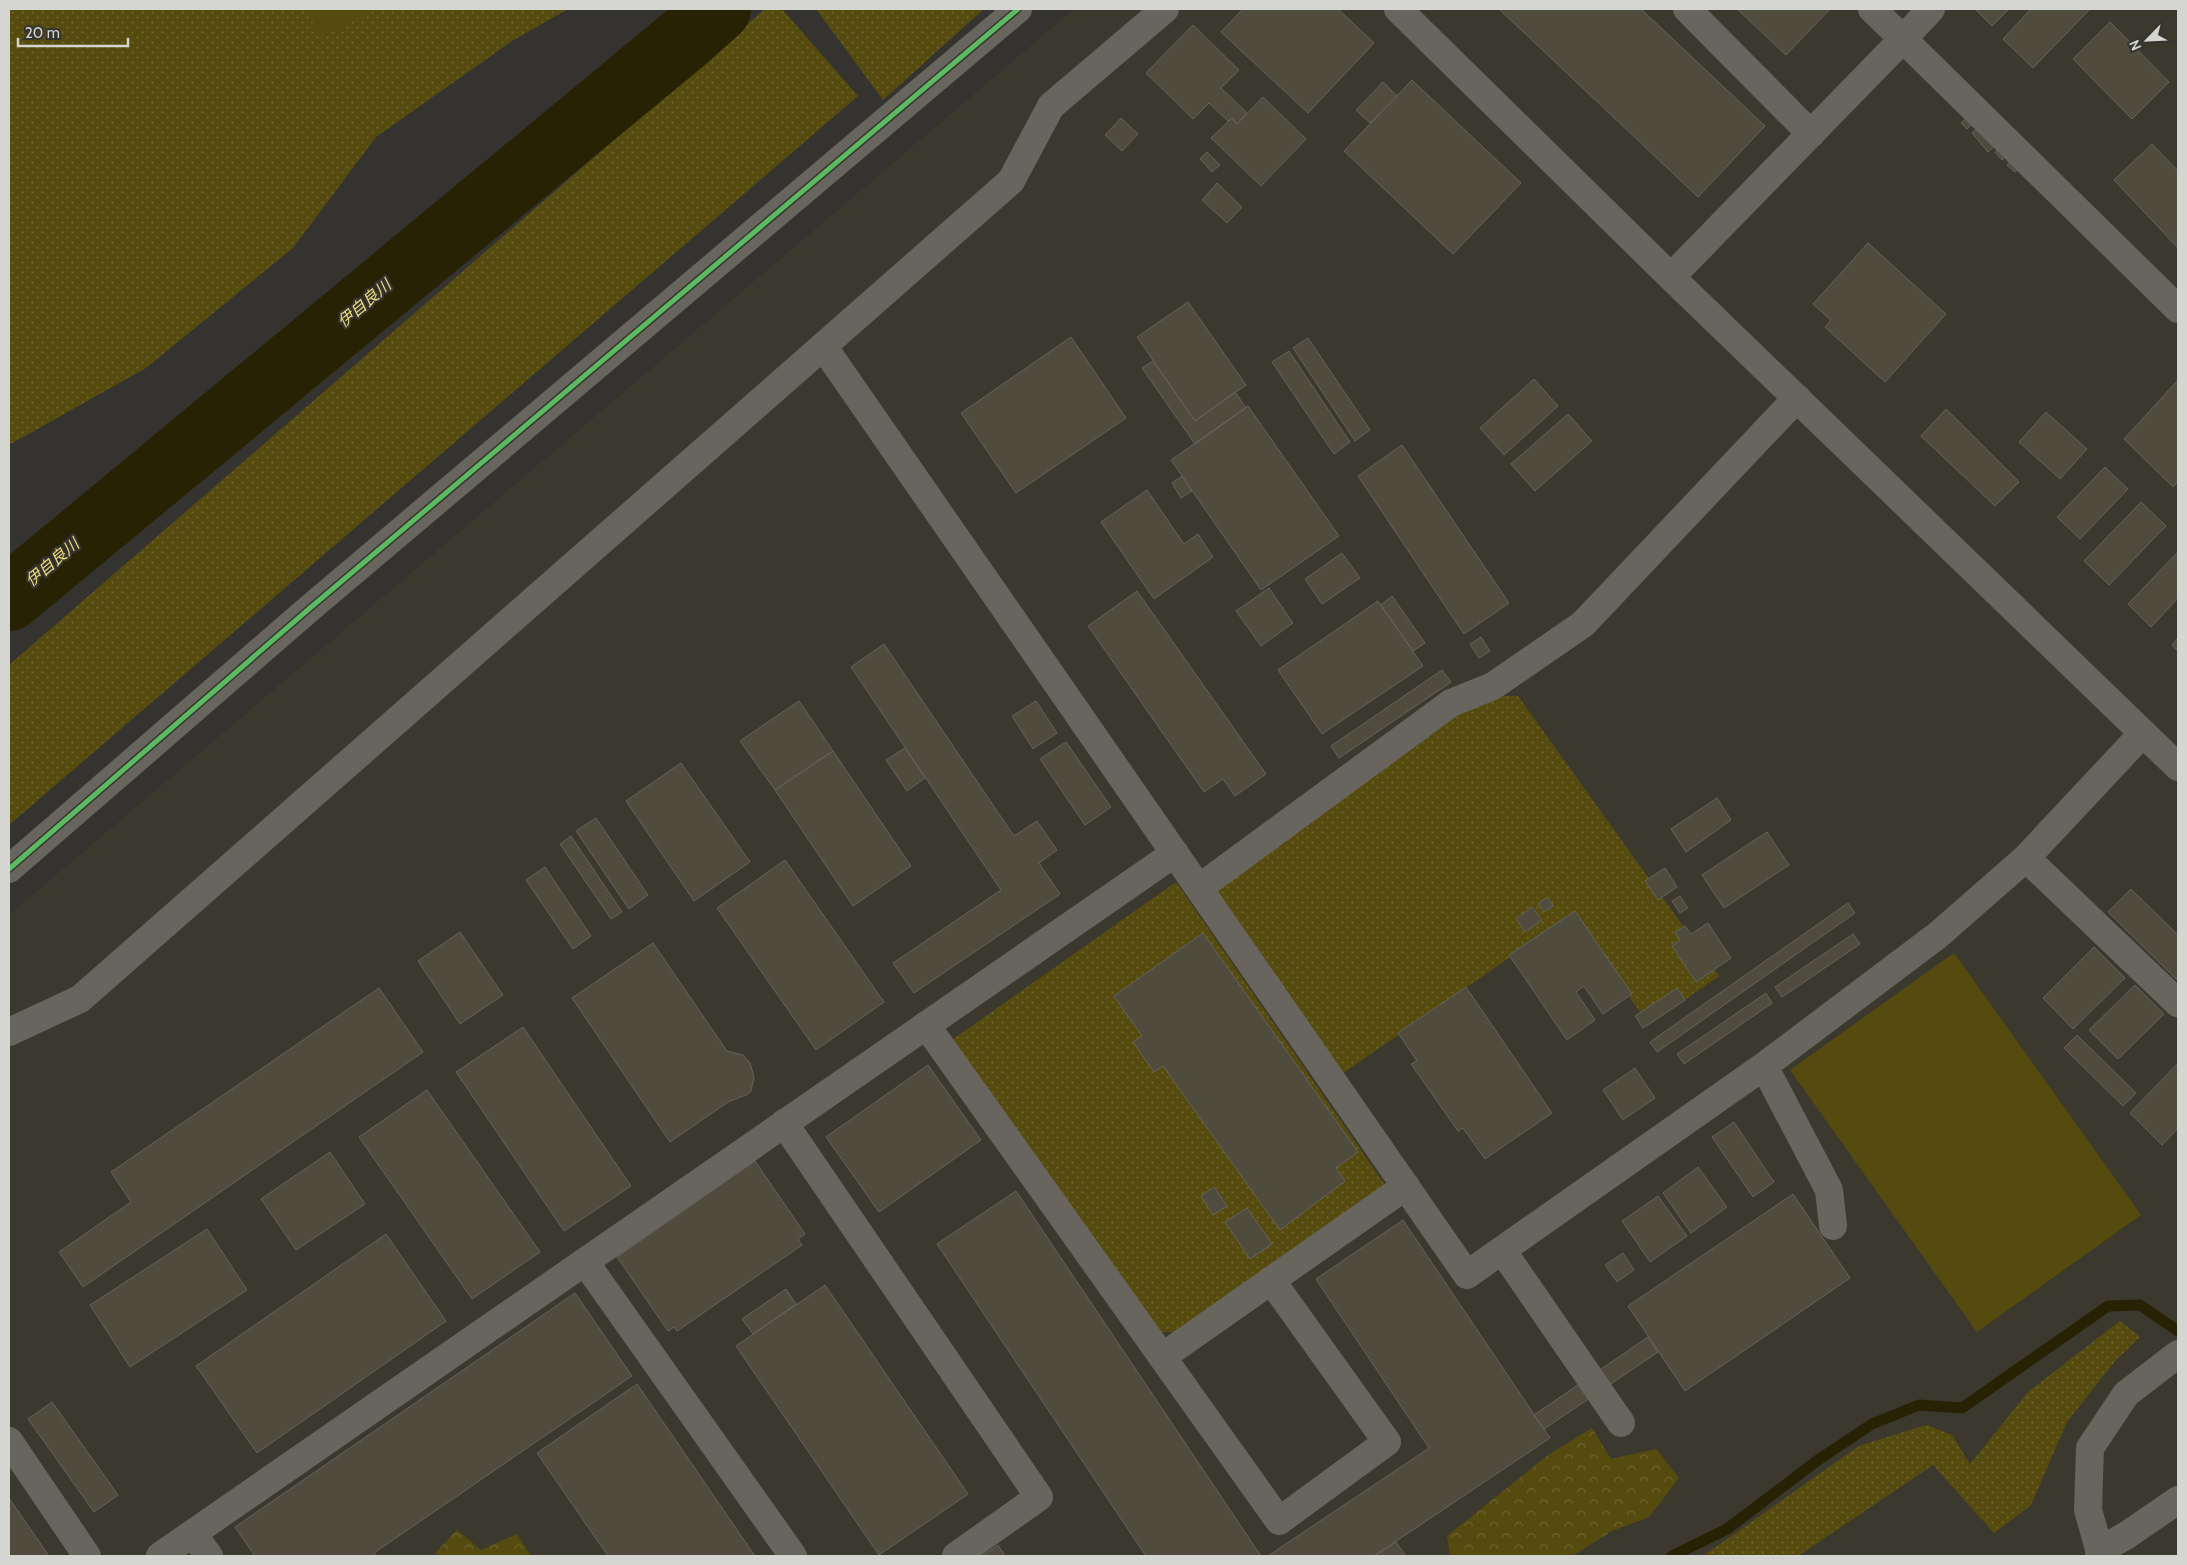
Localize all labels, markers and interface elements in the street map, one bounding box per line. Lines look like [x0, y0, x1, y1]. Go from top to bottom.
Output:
scale bar [18, 15, 128, 47]
north arrow [2122, 15, 2172, 65]
text: 20 m [25, 24, 60, 42]
text: N [2125, 37, 2145, 53]
water label: 伊自良川 [334, 274, 396, 331]
water label: 伊自良川 [22, 533, 84, 590]

